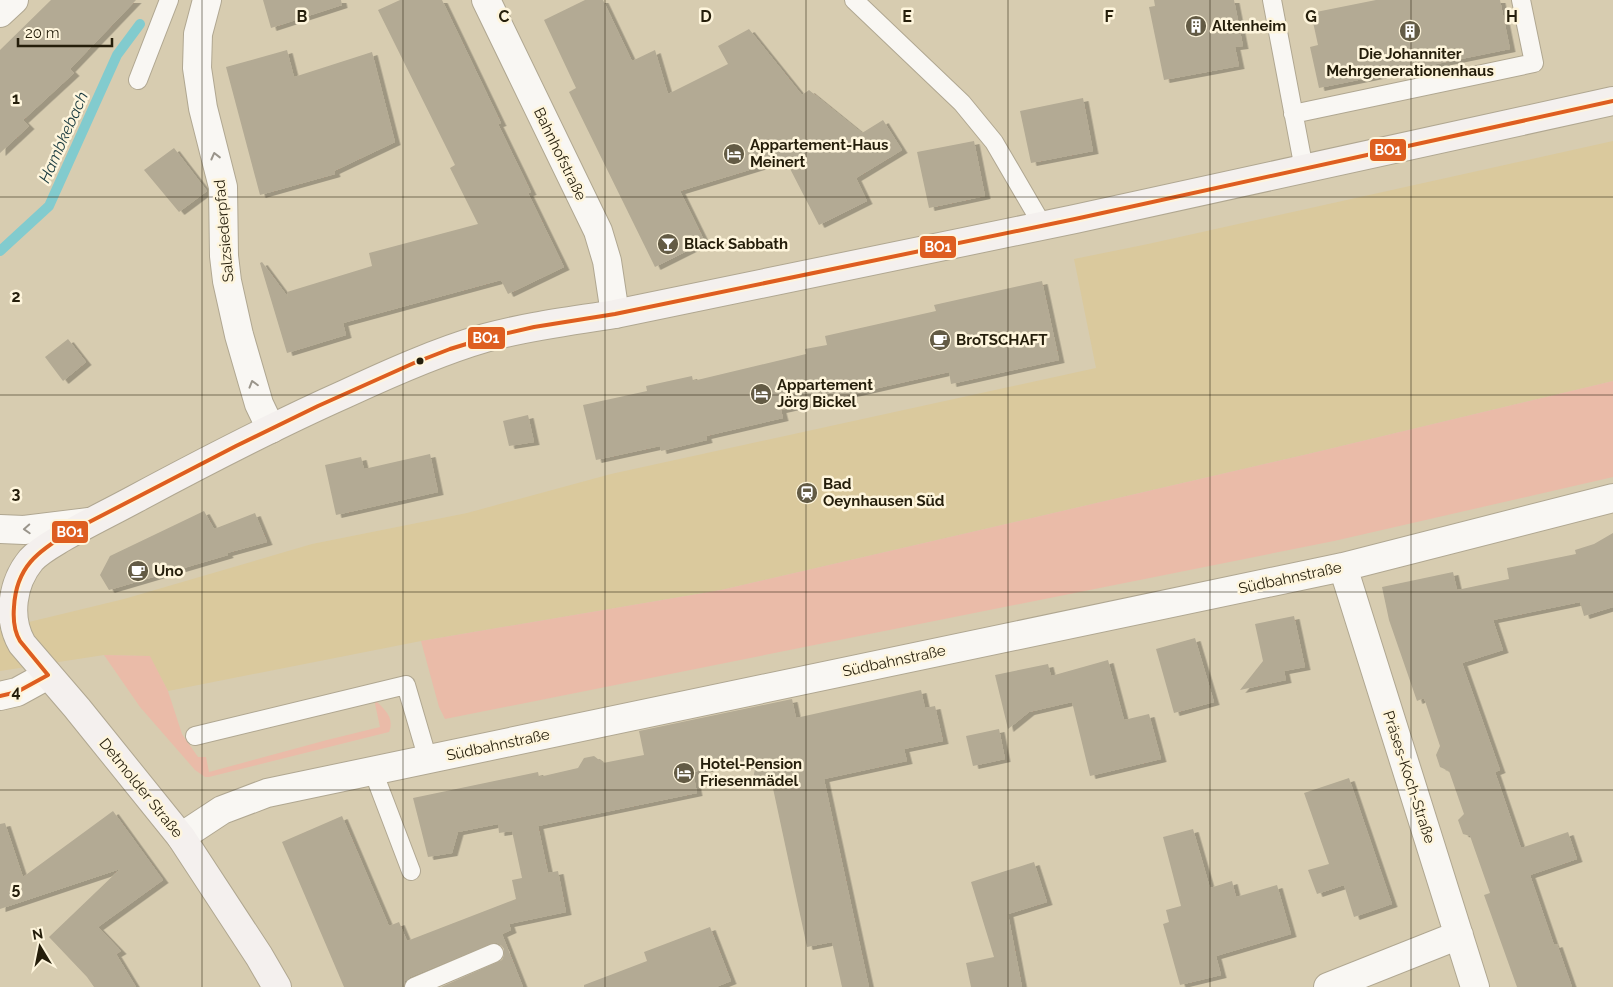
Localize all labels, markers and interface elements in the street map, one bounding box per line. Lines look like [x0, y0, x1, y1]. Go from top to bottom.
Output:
text: B [297, 7, 308, 26]
text: C [499, 7, 510, 26]
text: D [700, 7, 712, 26]
text: E [902, 7, 912, 26]
text: F [1104, 7, 1114, 26]
text: G [1305, 7, 1317, 26]
text: H [1506, 7, 1518, 26]
building icon: Altenheim [1184, 14, 1208, 38]
scale bar [18, 15, 111, 47]
place label: Altenheim [1212, 17, 1286, 35]
building icon: Die Johanniter Mehrgenerationenhaus [1398, 19, 1422, 43]
text: 20 m [25, 24, 60, 42]
place label: Die Johanniter Mehrgenerationenhaus [1326, 45, 1494, 80]
text: 1 [12, 89, 20, 108]
water label: Hambkebach [35, 89, 92, 186]
street label: Bahnhofstraße [530, 105, 590, 203]
place label: Appartement-Haus Meinert [750, 136, 889, 171]
line badge: BO1 [1369, 138, 1407, 162]
hotel icon: Appartement-Haus Meinert [722, 142, 746, 166]
text: BO1 [1374, 142, 1402, 158]
one-way arrow [210, 151, 221, 160]
street label: Salzsiederpfad [211, 179, 237, 283]
bar icon: Black Sabbath [656, 232, 680, 256]
place label: Black Sabbath [684, 235, 788, 253]
line badge: BO1 [919, 235, 957, 259]
text: BO1 [924, 239, 952, 255]
text: 2 [11, 287, 21, 306]
line badge: BO1 [467, 326, 506, 350]
cafe icon: BroTSCHAFT [928, 328, 952, 352]
text: BO1 [472, 330, 500, 346]
place label: BroTSCHAFT [956, 331, 1048, 349]
unlabelled marker [415, 356, 425, 366]
place label: Appartement Jörg Bickel [777, 376, 873, 411]
one-way arrow [248, 379, 259, 388]
hotel icon: Appartement Jörg Bickel [749, 382, 773, 406]
place label: Bad Oeynhausen Süd [823, 475, 945, 510]
station icon: Bad Oeynhausen Süd [795, 481, 819, 505]
text: 3 [12, 484, 21, 503]
line badge: BO1 [51, 520, 89, 544]
one-way arrow [23, 523, 31, 534]
text: BO1 [56, 524, 84, 540]
street label: Südbahnstraße [1237, 558, 1343, 598]
cafe icon: Uno [126, 559, 150, 583]
place label: Uno [154, 562, 183, 580]
street label: Südbahnstraße [841, 641, 947, 681]
text: 4 [11, 682, 21, 701]
street label: Präses-Koch-Straße [1379, 708, 1439, 846]
street label: Südbahnstraße [445, 725, 551, 765]
street label: Detmolder Straße [95, 735, 187, 841]
place label: Hotel-Pension Friesenmädel [700, 755, 802, 790]
hotel icon: Hotel-Pension Friesenmädel [672, 761, 696, 785]
text: 5 [12, 879, 21, 898]
north arrow [15, 922, 65, 972]
text: N [31, 925, 44, 943]

